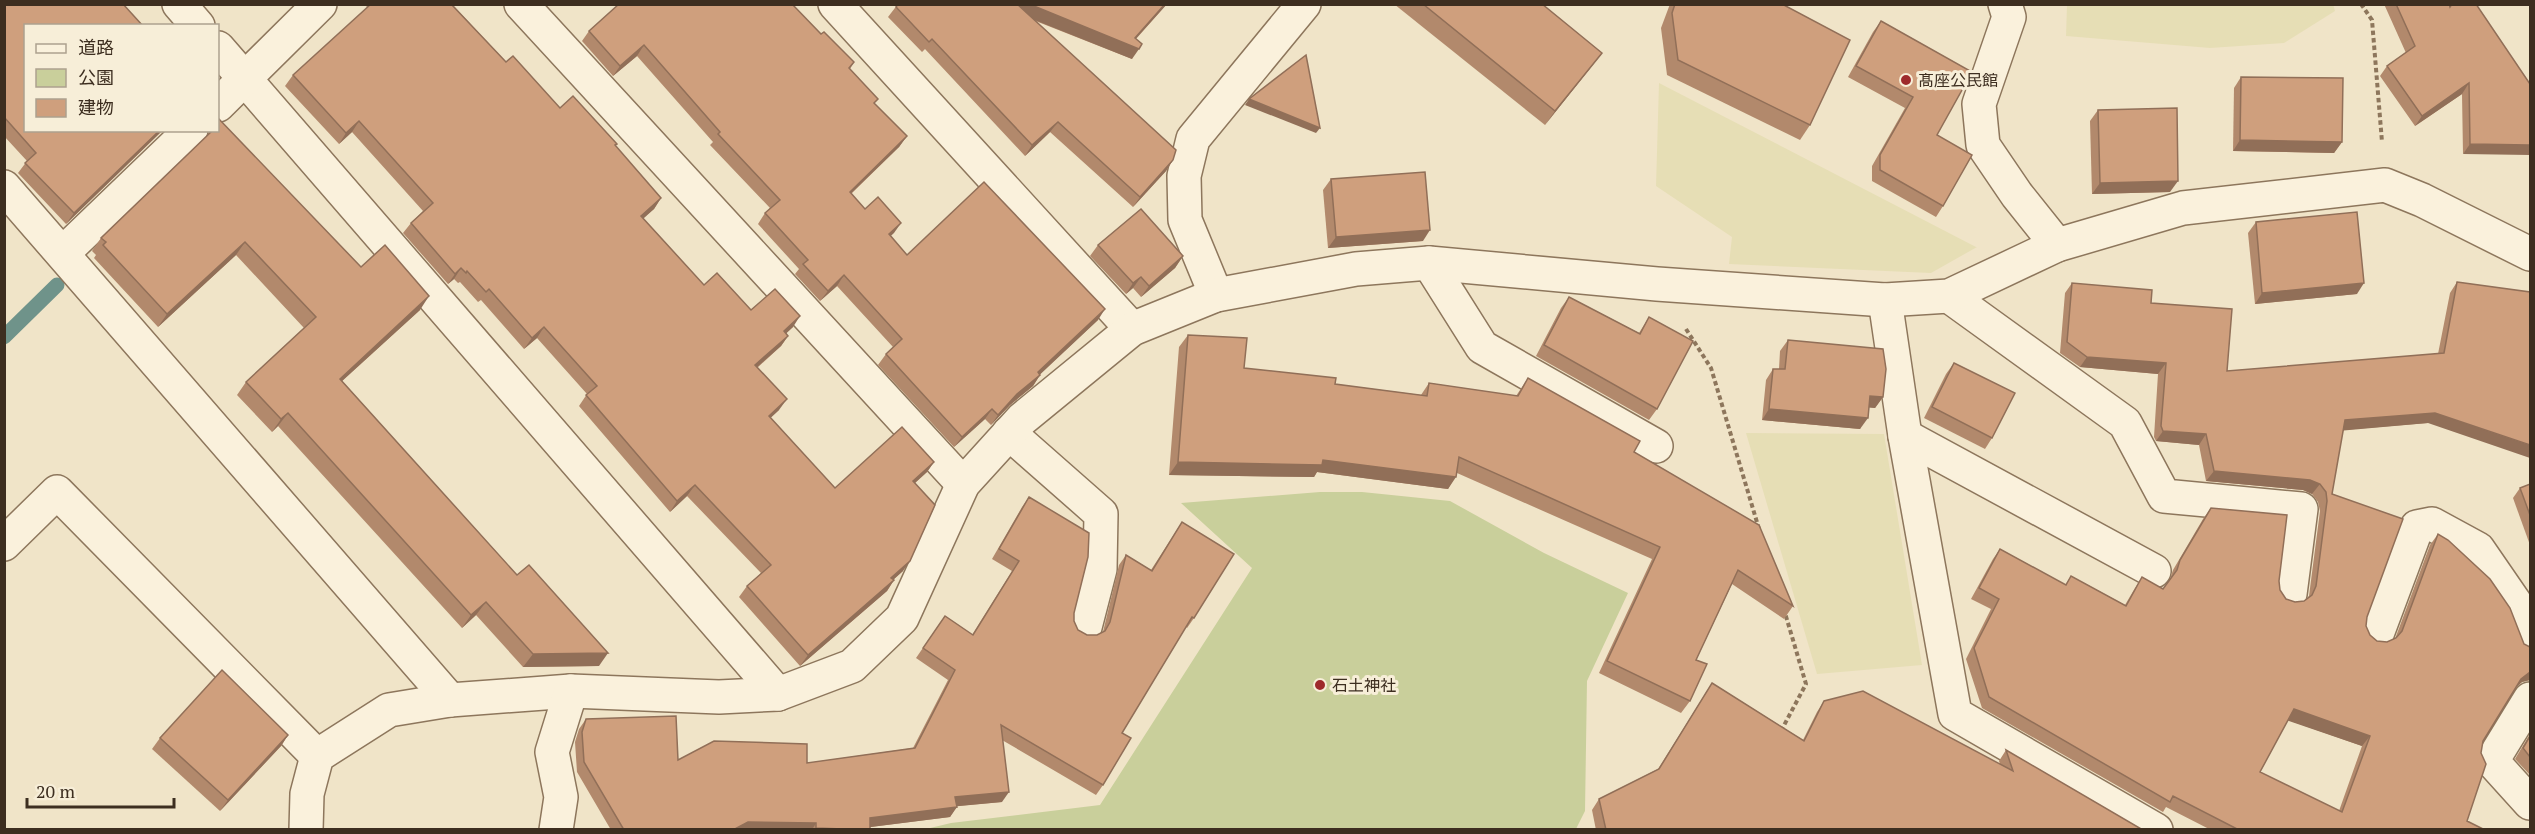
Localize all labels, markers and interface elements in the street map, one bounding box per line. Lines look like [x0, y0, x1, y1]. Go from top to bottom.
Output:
legend [24, 24, 219, 132]
text: 道路 [78, 35, 114, 59]
text: 公園 [78, 65, 114, 89]
place label: 髙座公民館 [1918, 69, 1998, 91]
marker: 髙座公民館 [1899, 73, 1913, 87]
text: 建物 [78, 95, 114, 119]
place label: 石土神社 [1332, 674, 1396, 696]
marker: 石土神社 [1313, 678, 1327, 692]
scale bar [27, 771, 174, 809]
text: 20 m [36, 779, 76, 803]

